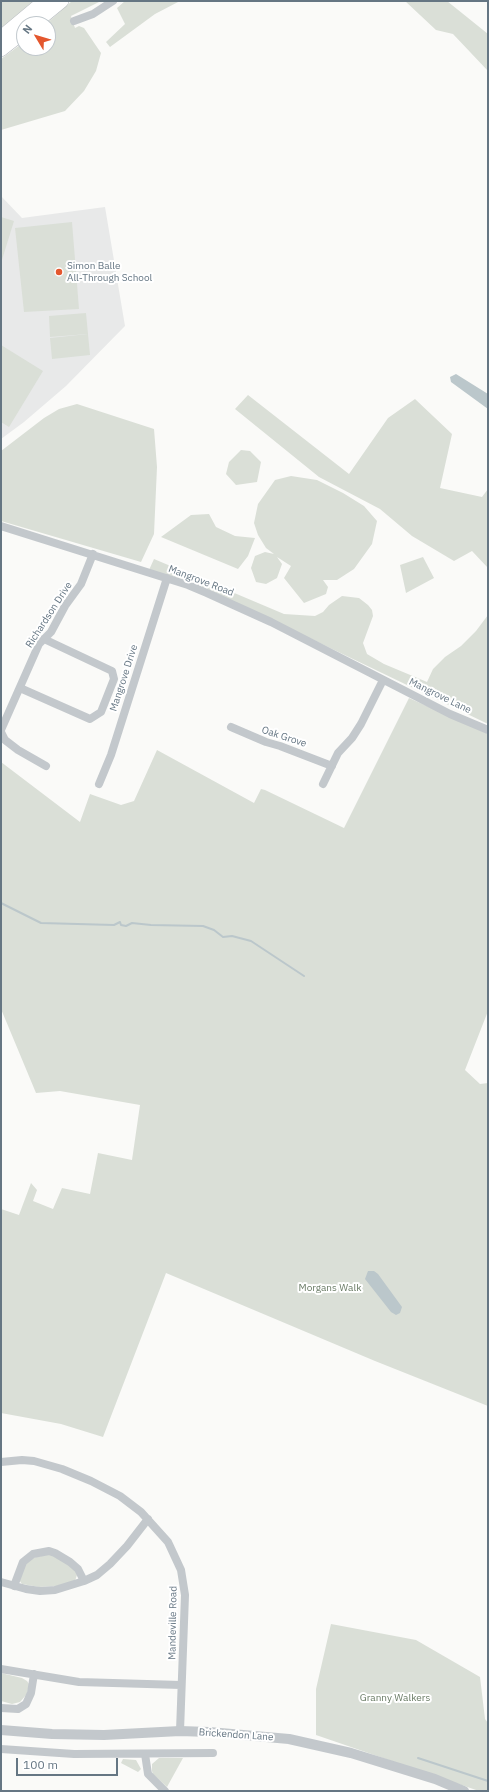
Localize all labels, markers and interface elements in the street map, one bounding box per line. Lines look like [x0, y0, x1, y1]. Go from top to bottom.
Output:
north arrow [16, 16, 56, 56]
text: N [19, 22, 35, 37]
place label: Simon Balle All-Through School [67, 260, 152, 284]
marker: Simon Balle All-Through School [54, 267, 64, 277]
street label: Mangrove Road [167, 563, 235, 599]
street label: Richardson Drive [23, 580, 75, 650]
street label: Mangrove Drive [108, 643, 140, 713]
street label: Mangrove Lane [407, 676, 473, 716]
street label: Oak Grove [260, 724, 308, 750]
park label: Morgans Walk [299, 1282, 361, 1294]
street label: Mandeville Road [166, 1586, 180, 1660]
park label: Granny Walkers [360, 1692, 430, 1704]
street label: Brickendon Lane [198, 1726, 274, 1744]
scale bar [18, 1750, 120, 1776]
text: 100 m [23, 1757, 58, 1772]

